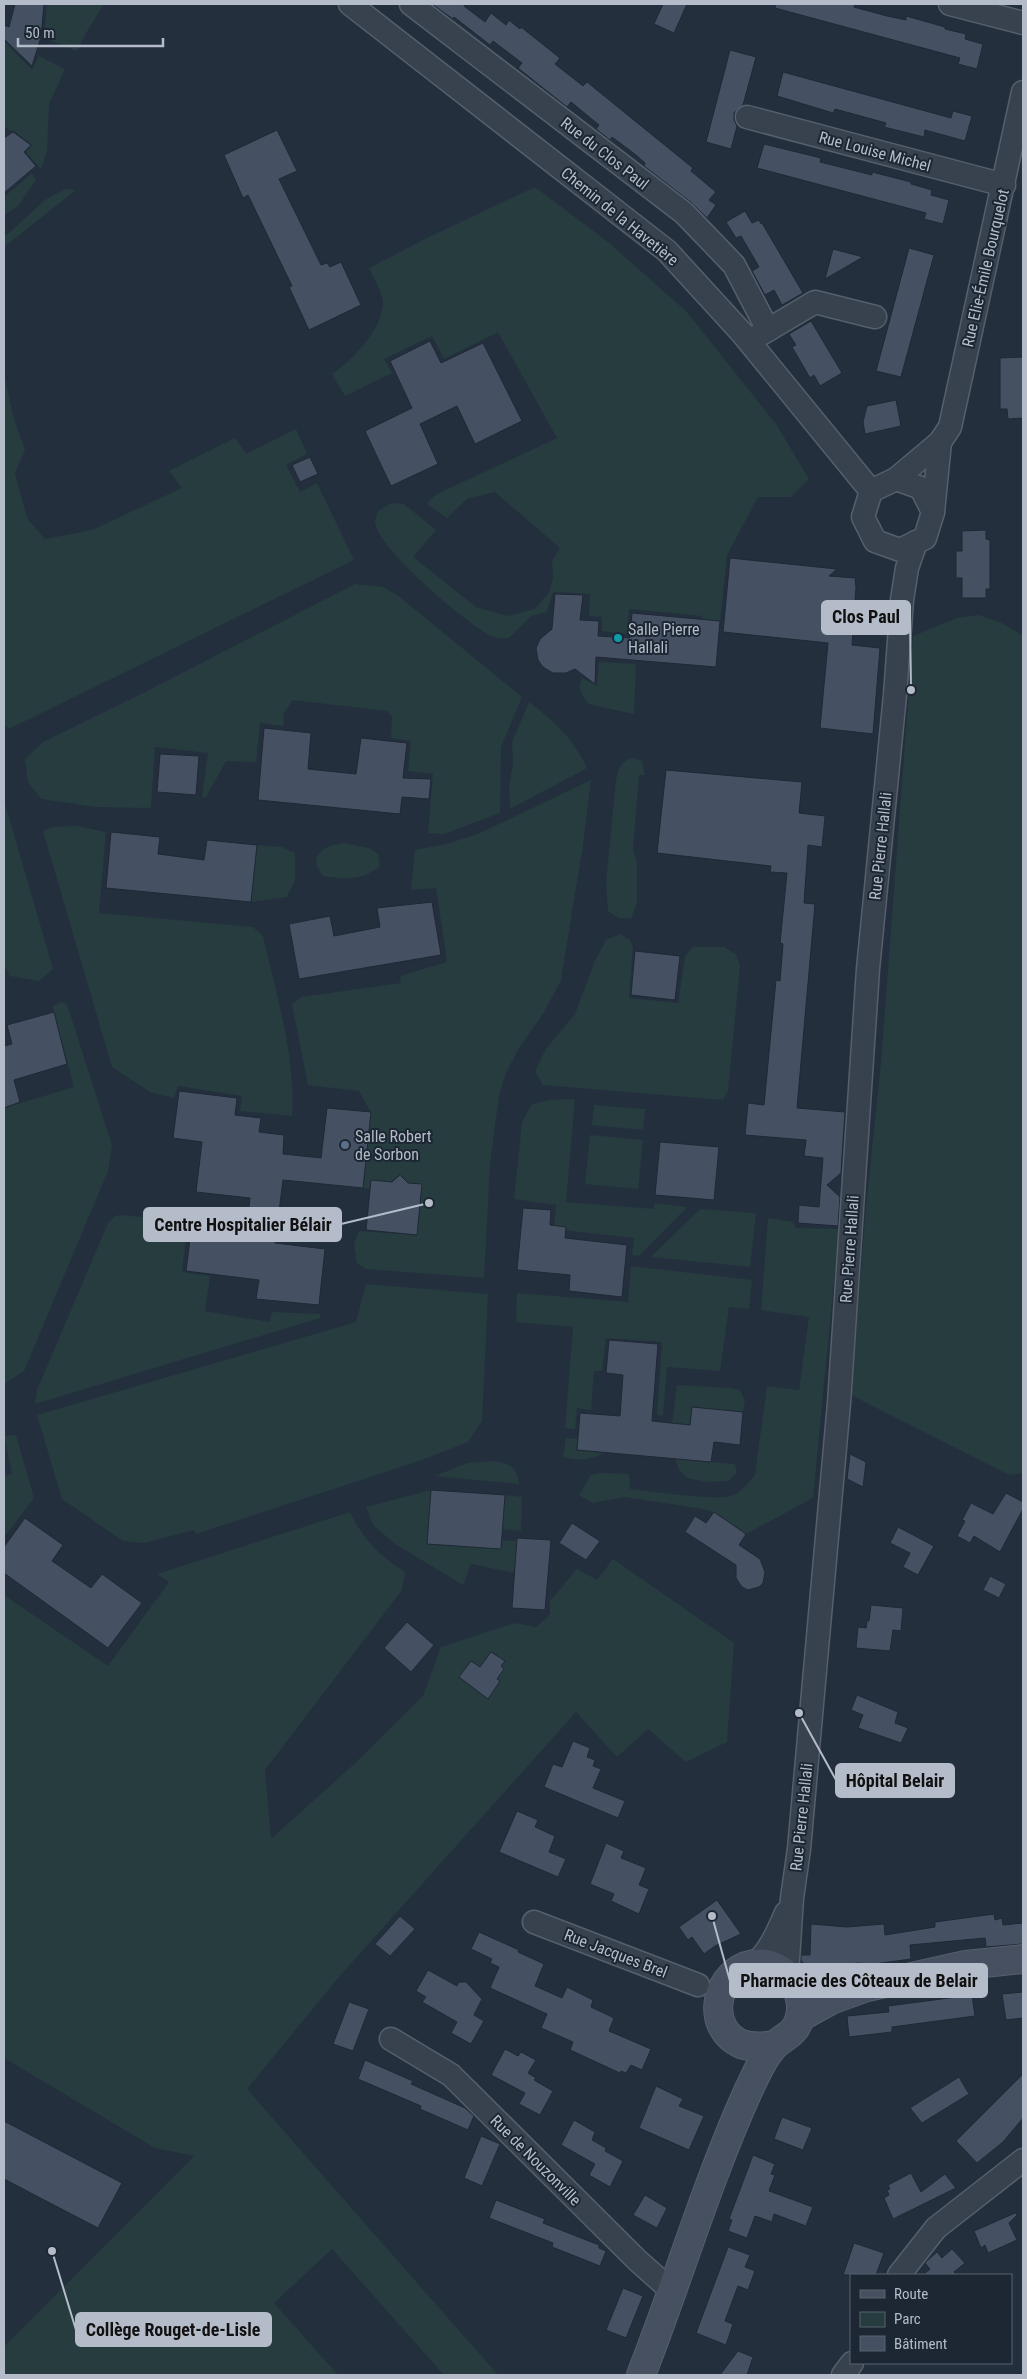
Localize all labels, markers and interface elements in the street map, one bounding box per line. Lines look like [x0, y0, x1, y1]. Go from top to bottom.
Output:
scale bar [18, 15, 162, 47]
text: 50 m [25, 24, 55, 42]
street label: Rue du Clos Paul [557, 113, 652, 194]
street label: Rue Louise Michel [817, 127, 933, 176]
street label: Chemin de la Havetière [557, 163, 682, 270]
street label: Rue Elie-Émile Bourquelot [958, 187, 1013, 349]
callout: Clos Paul [822, 601, 910, 634]
text: Clos Paul [832, 606, 900, 627]
place label: Salle Pierre Hallali [628, 620, 700, 657]
marker: Salle Pierre Hallali [612, 632, 624, 644]
street label: Rue Pierre Hallali [865, 791, 896, 901]
place label: Salle Robert de Sorbon [355, 1127, 432, 1164]
marker: Salle Robert de Sorbon [339, 1139, 351, 1151]
street label: Rue Pierre Hallali [836, 1194, 863, 1304]
callout: Centre Hospitalier Bélair [144, 1208, 341, 1241]
text: Centre Hospitalier Bélair [154, 1214, 332, 1235]
street label: Rue Pierre Hallali [786, 1762, 817, 1872]
callout: Hôpital Belair [836, 1764, 954, 1797]
text: Hôpital Belair [846, 1770, 944, 1791]
street label: Rue Jacques Brel [562, 1925, 670, 1982]
callout: Pharmacie des Côteaux de Belair [730, 1964, 987, 1997]
text: Pharmacie des Côteaux de Belair [740, 1970, 978, 1991]
street label: Rue de Nouzonville [486, 2111, 585, 2210]
legend [850, 2274, 1012, 2364]
text: Route [894, 2285, 928, 2303]
text: Parc [894, 2310, 921, 2328]
callout: Collège Rouget-de-Lisle [76, 2313, 271, 2346]
text: Collège Rouget-de-Lisle [86, 2319, 261, 2340]
text: Bâtiment [894, 2335, 947, 2353]

